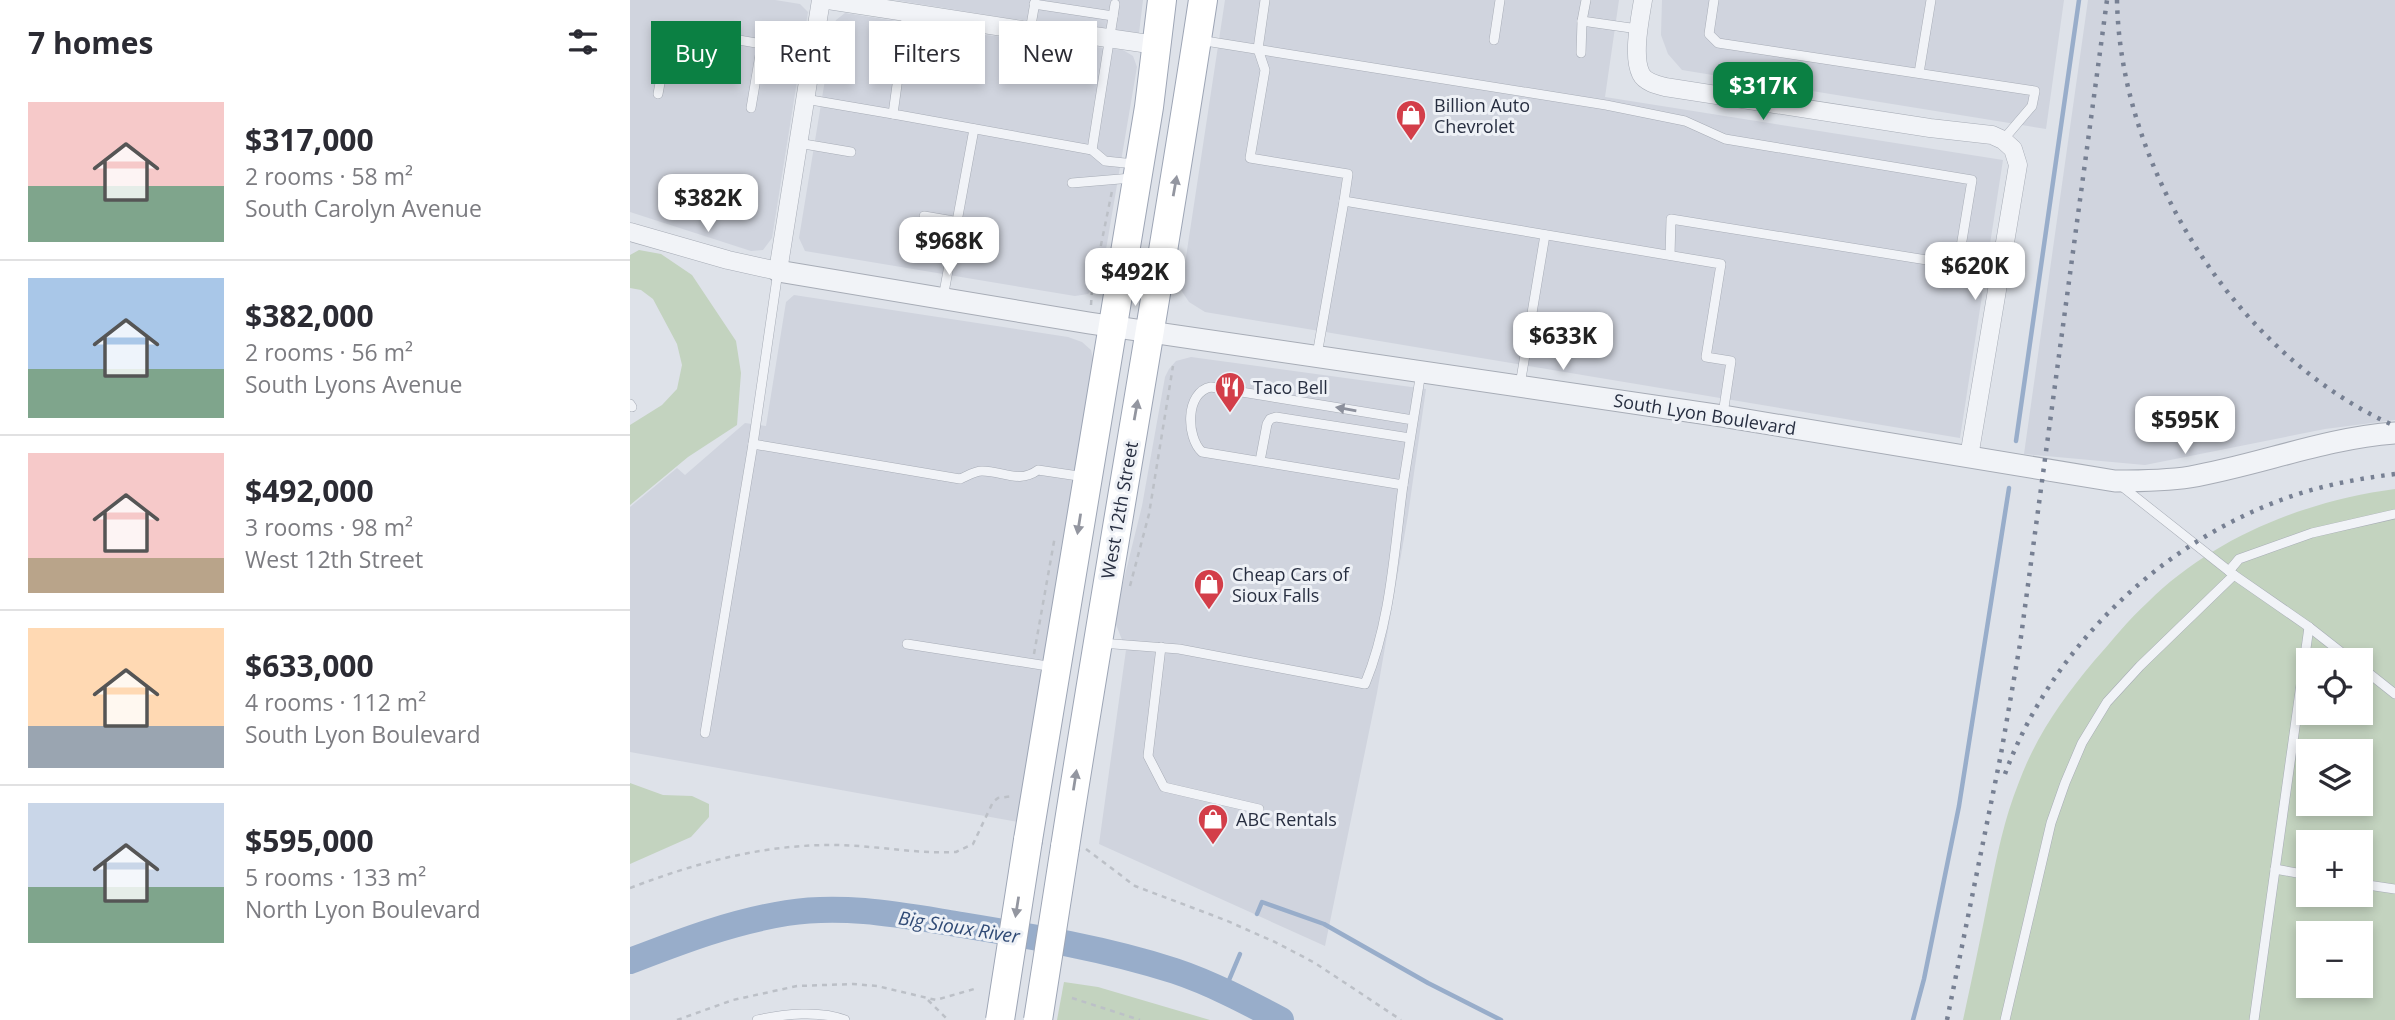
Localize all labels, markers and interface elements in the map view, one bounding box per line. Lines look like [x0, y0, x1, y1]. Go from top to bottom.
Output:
chip: Buy [651, 21, 741, 84]
chip: Rent [755, 21, 855, 84]
chip: Filters [869, 21, 985, 84]
chip: New [999, 21, 1097, 84]
text: 7 homes [28, 22, 153, 63]
icon: filters [564, 23, 602, 61]
pin: $317K [1714, 62, 1812, 122]
text: $317K [1729, 69, 1797, 101]
place label: Billion Auto Chevrolet [1434, 93, 1530, 138]
shop icon: Billion Auto Chevrolet [1394, 98, 1428, 142]
text: $317,000 [245, 119, 374, 160]
icon: home [84, 130, 168, 214]
text: 2 rooms · 58 m² [245, 160, 413, 192]
pin: $382K [659, 174, 757, 234]
one-way arrow [1170, 175, 1181, 197]
text: $382K [674, 181, 742, 213]
text: South Carolyn Avenue [245, 192, 482, 224]
pin: $968K [900, 218, 998, 277]
text: $968K [915, 224, 983, 256]
pin: $620K [1926, 243, 2024, 302]
pin: $492K [1086, 248, 1184, 308]
text: $620K [1941, 249, 2009, 281]
text: $492K [1101, 255, 1169, 287]
text: $382,000 [245, 295, 374, 336]
icon: home [84, 306, 168, 390]
pin: $633K [1514, 312, 1612, 372]
text: $633K [1529, 319, 1597, 351]
text: 2 rooms · 56 m² [245, 336, 413, 368]
text: South Lyons Avenue [245, 368, 462, 400]
restaurant icon: Taco Bell [1213, 370, 1247, 414]
place label: Taco Bell [1253, 375, 1328, 399]
street label: South Lyon Boulevard [1612, 388, 1798, 440]
pin: $595K [2136, 396, 2234, 456]
one-way arrow [1131, 399, 1142, 421]
one-way arrow [1335, 403, 1357, 414]
text: $595K [2151, 403, 2219, 435]
street label: West 12th Street [1095, 439, 1143, 581]
text: $492,000 [245, 470, 374, 511]
icon: home [84, 481, 168, 565]
text: 3 rooms · 98 m² [245, 511, 413, 543]
one-way arrow [1073, 513, 1084, 535]
text: West 12th Street [245, 543, 423, 575]
place label: Cheap Cars of Sioux Falls [1232, 562, 1350, 607]
shop icon: Cheap Cars of Sioux Falls [1192, 567, 1226, 611]
text: $633,000 [245, 645, 374, 686]
map controls [2296, 648, 2373, 998]
button: locate [2296, 648, 2373, 725]
icon: home [84, 656, 168, 740]
text: 4 rooms · 112 m² [245, 686, 426, 718]
text: South Lyon Boulevard [245, 718, 481, 750]
button: layers [2296, 739, 2373, 816]
one-way arrow [1070, 769, 1081, 791]
shop icon: ABC Rentals [1196, 802, 1230, 846]
place label: ABC Rentals [1236, 807, 1337, 831]
text: $595,000 [245, 820, 374, 861]
button: + [2296, 830, 2373, 907]
icon: home [84, 831, 168, 915]
text: 5 rooms · 133 m² [245, 861, 426, 893]
text: North Lyon Boulevard [245, 893, 481, 925]
one-way arrow [1011, 896, 1022, 918]
water label: Big Sioux River [896, 905, 1023, 950]
button: − [2296, 921, 2373, 998]

